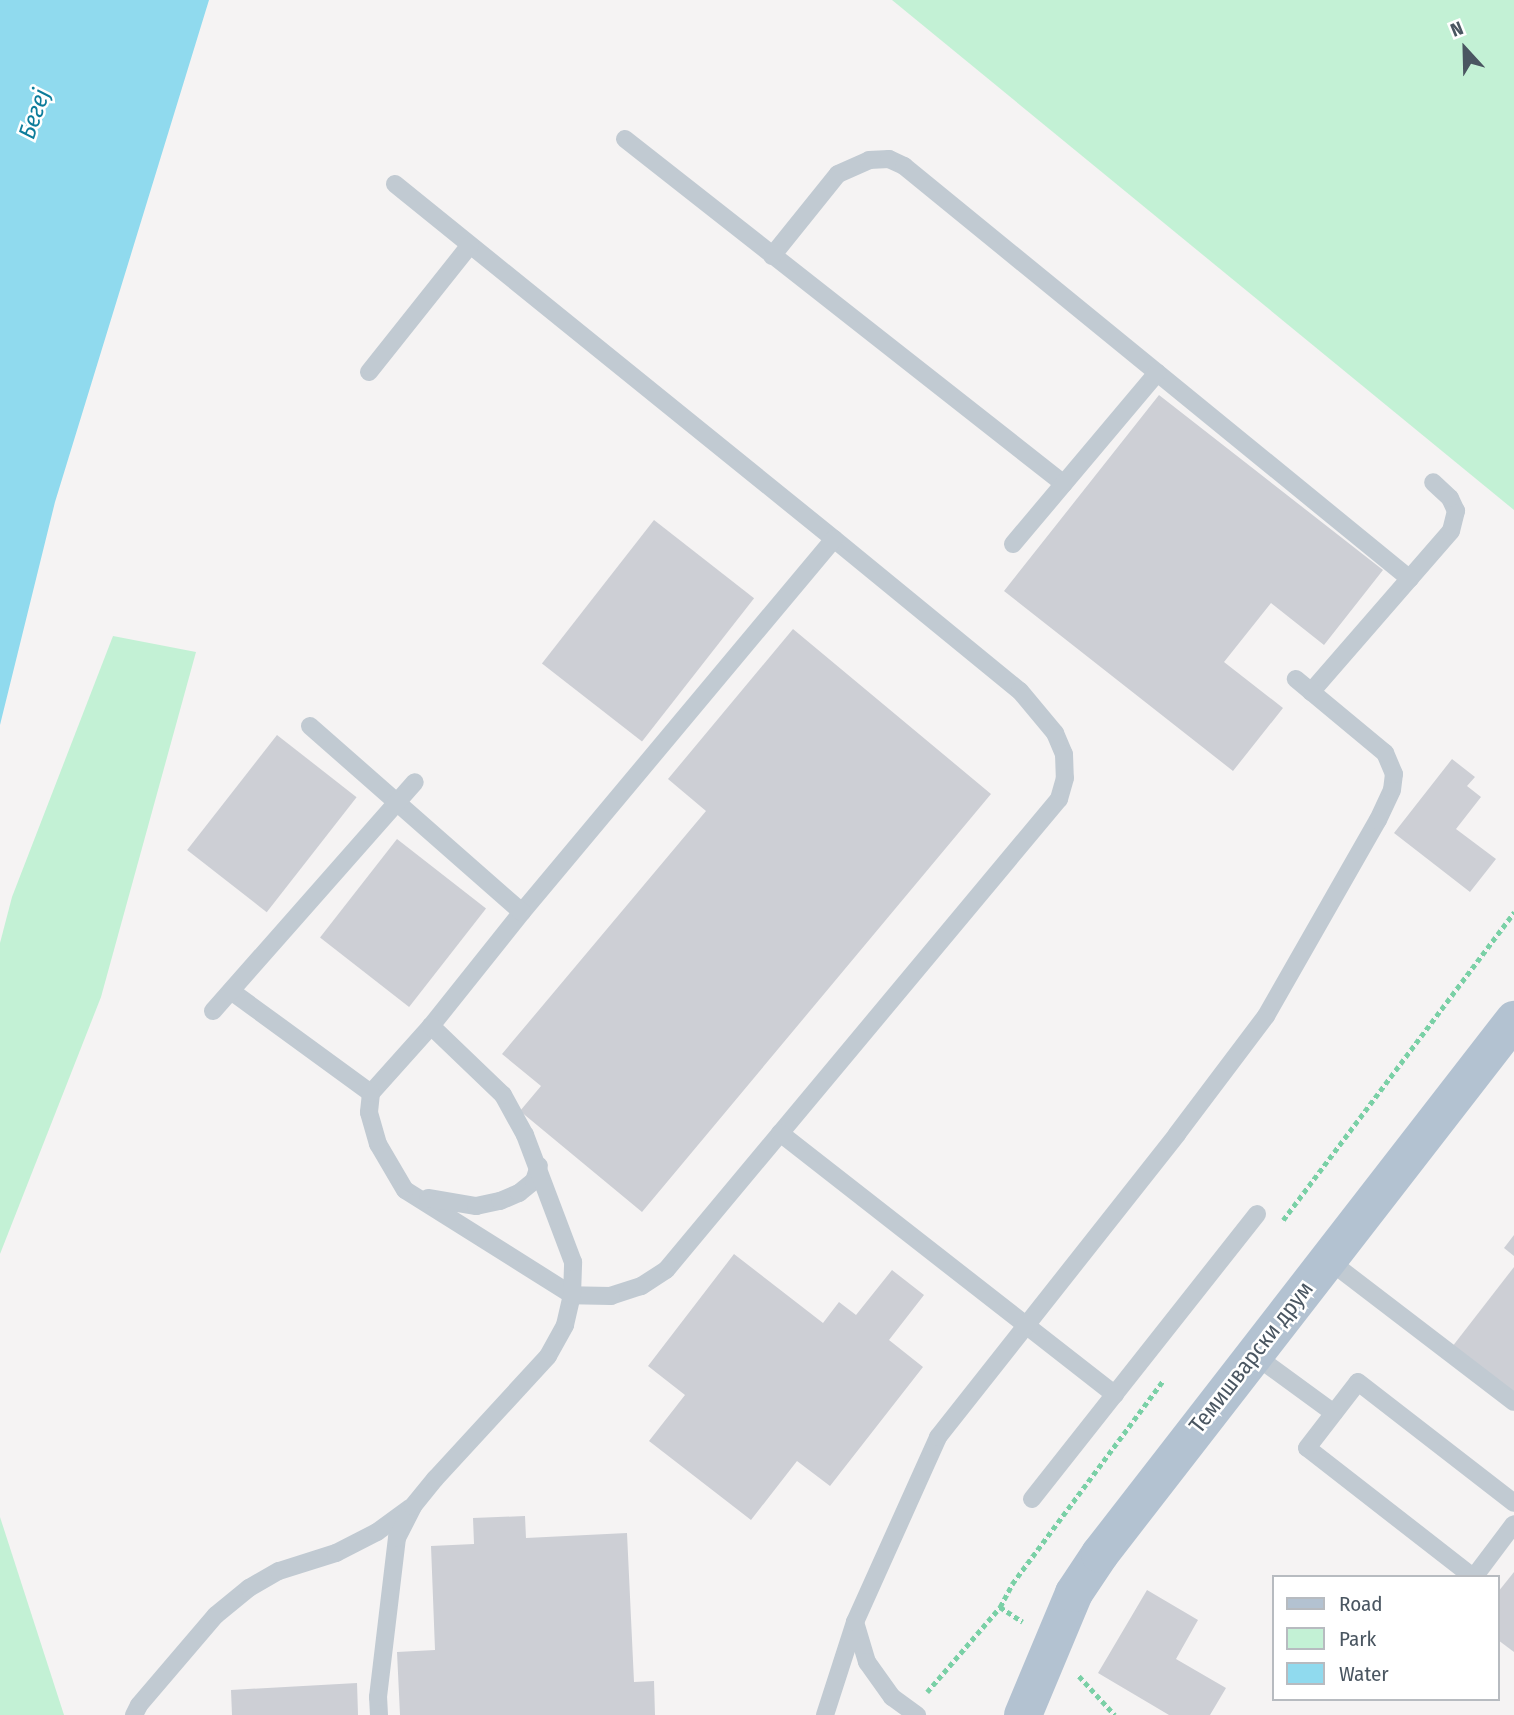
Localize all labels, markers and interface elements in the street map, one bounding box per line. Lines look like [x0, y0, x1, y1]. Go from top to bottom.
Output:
north arrow [1430, 14, 1500, 84]
text: N [1447, 16, 1467, 42]
water label: Бегеј [13, 85, 57, 143]
street label: Темишварски друм [1183, 1276, 1319, 1438]
legend [1272, 1575, 1500, 1701]
text: Road [1339, 1591, 1383, 1617]
text: Park [1339, 1626, 1376, 1652]
text: Water [1339, 1661, 1389, 1687]

